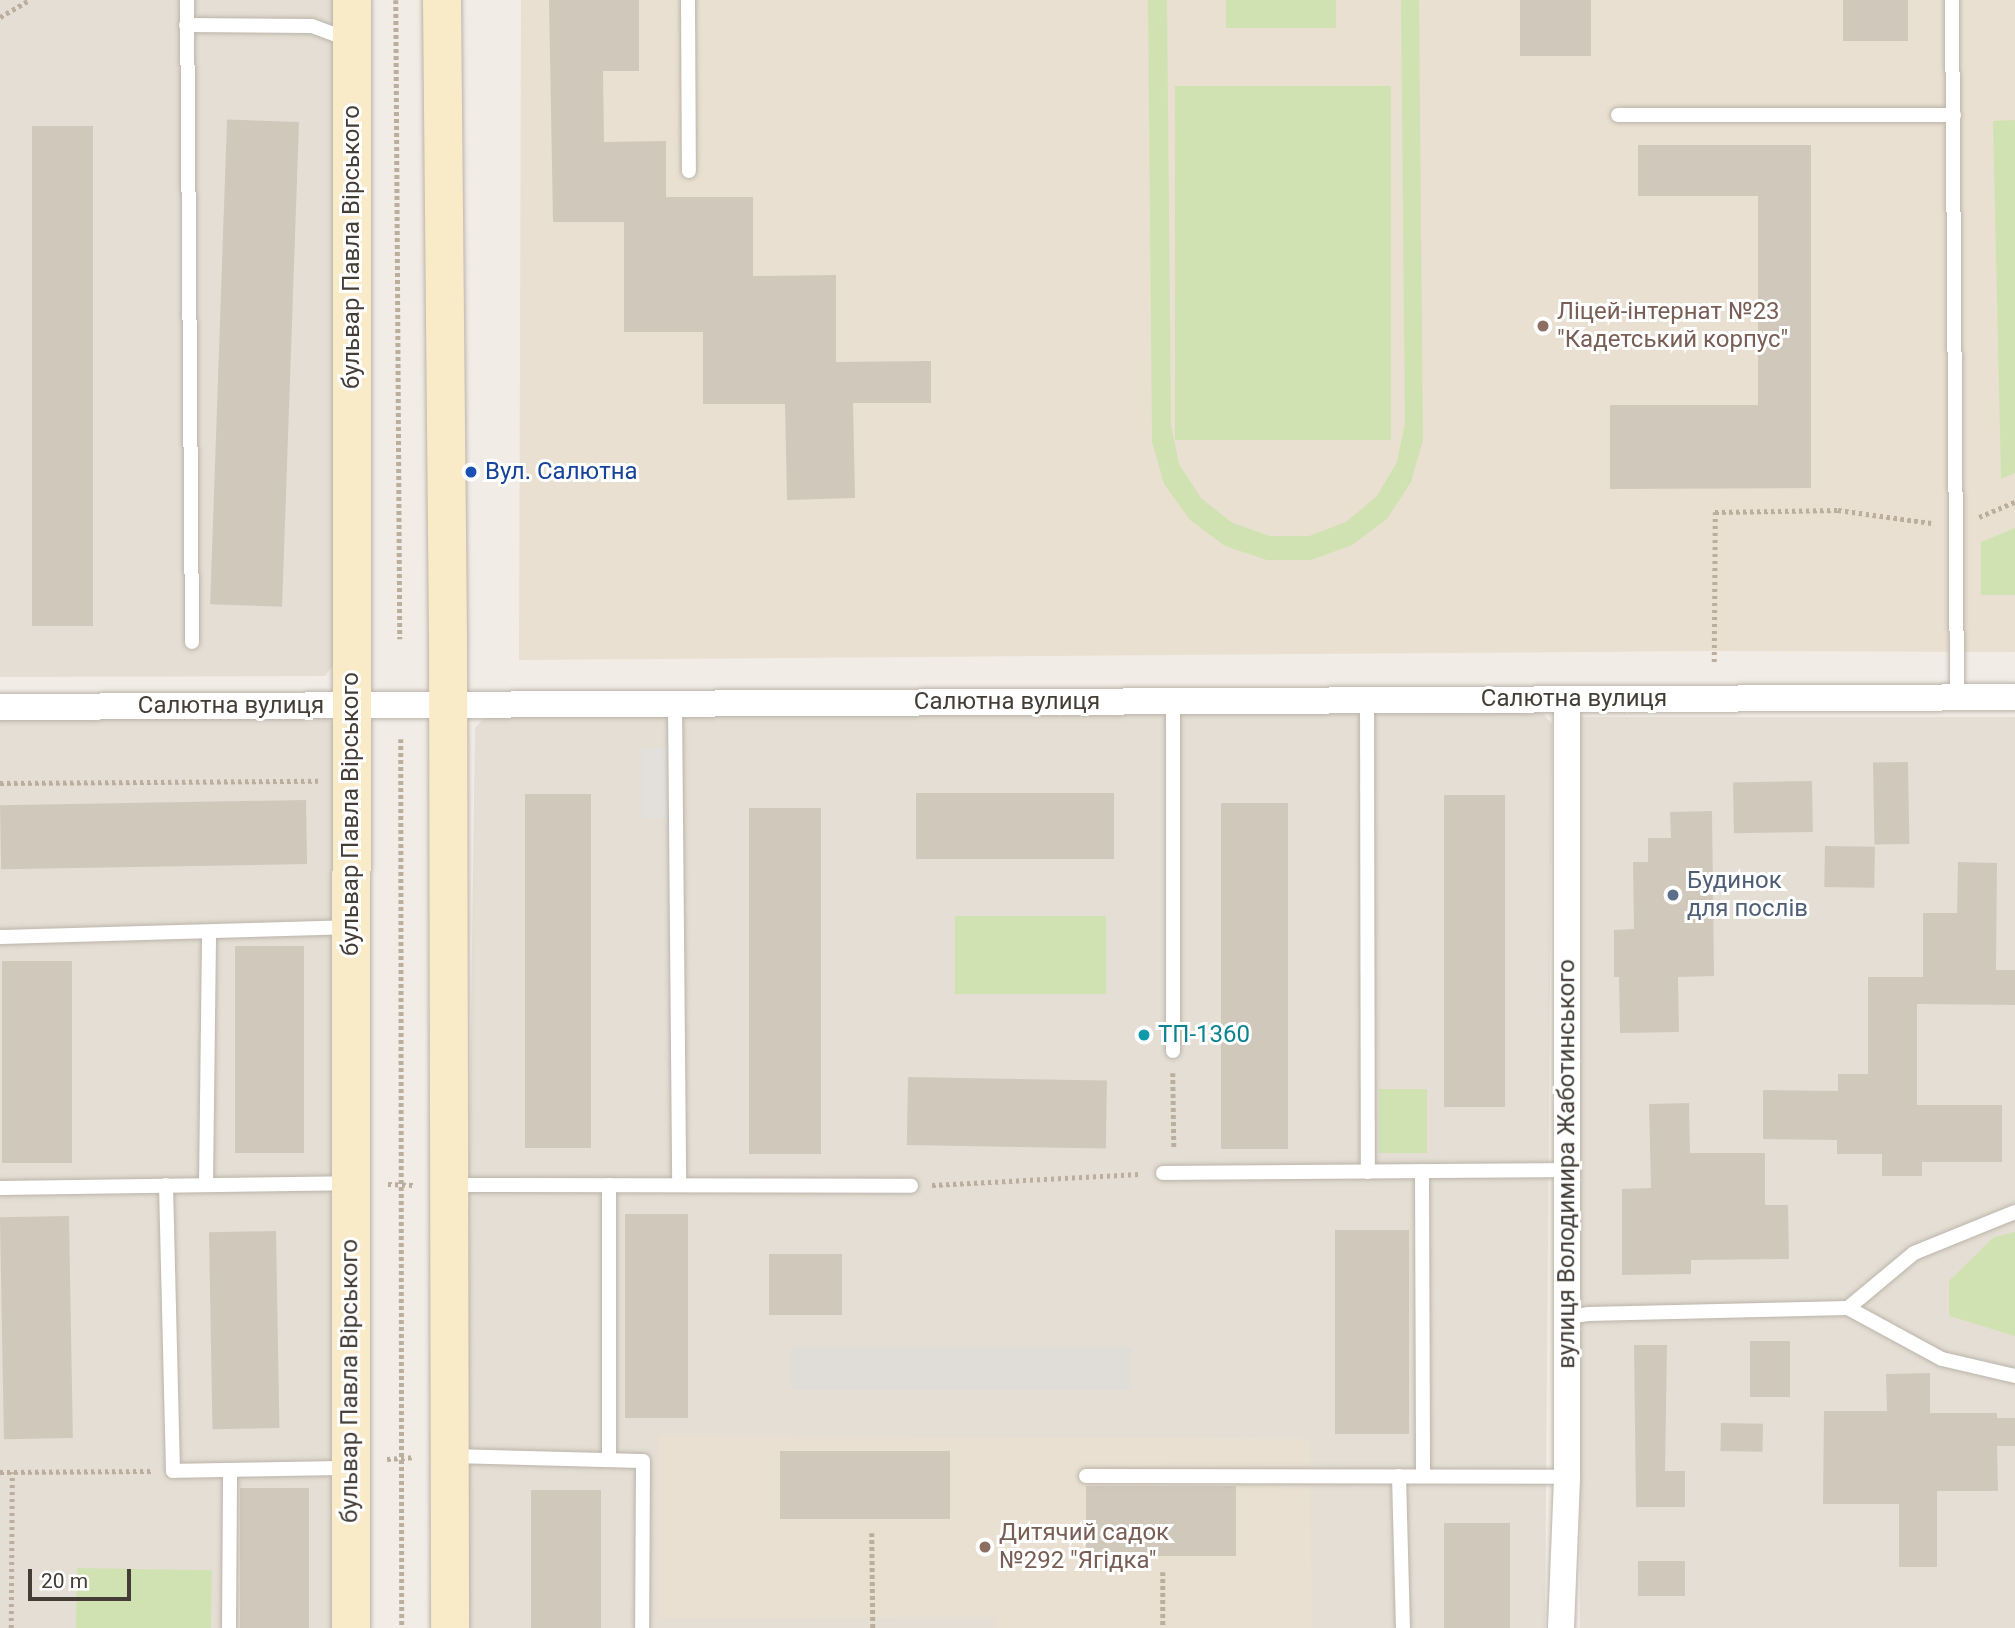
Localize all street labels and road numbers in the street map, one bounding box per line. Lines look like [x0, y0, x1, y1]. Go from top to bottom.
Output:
street label: бульвар Павла Вірського [338, 105, 366, 389]
street label: бульвар Павла Вірського [337, 672, 365, 956]
street label: Салютна вулиця [1481, 685, 1667, 713]
street label: Салютна вулиця [914, 688, 1100, 716]
street label: Салютна вулиця [138, 692, 324, 720]
street label: вулиця Володимира Жаботинського [1553, 959, 1581, 1369]
street label: бульвар Павла Вірського [336, 1239, 364, 1523]

